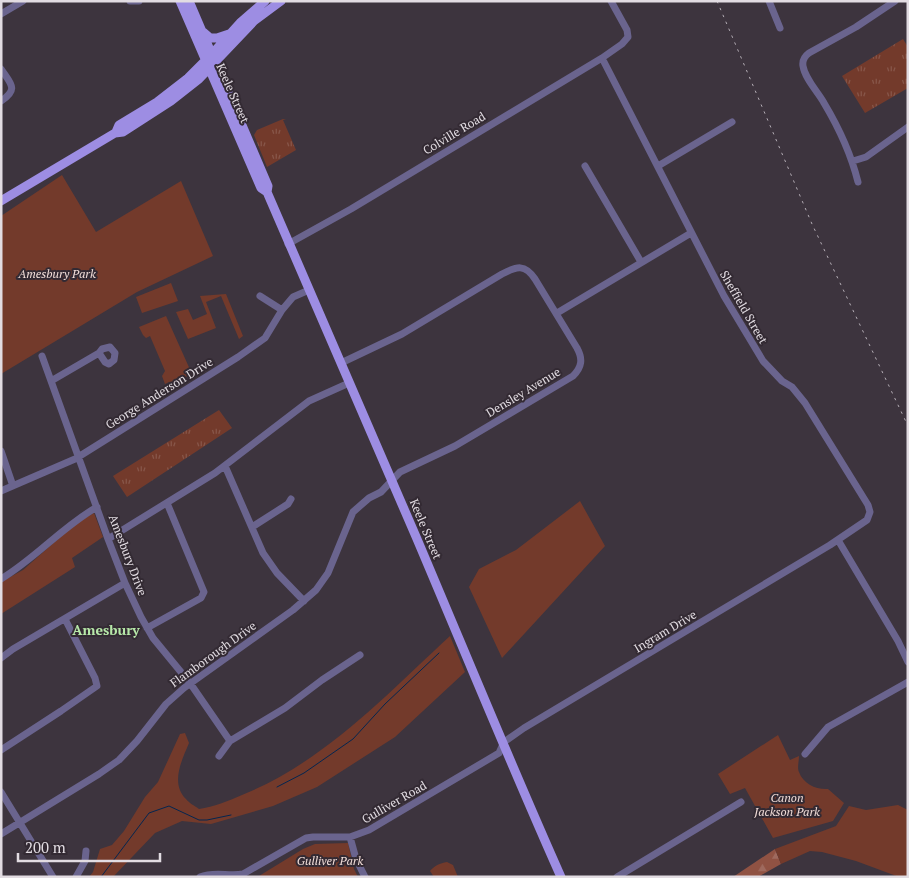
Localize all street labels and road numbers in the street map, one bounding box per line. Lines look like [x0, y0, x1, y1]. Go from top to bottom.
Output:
street label: Keele Street [213, 61, 253, 126]
street label: Colville Road [420, 108, 488, 158]
street label: Sheffield Street [717, 268, 771, 347]
street label: George Anderson Drive [103, 354, 215, 432]
street label: Densley Avenue [483, 364, 563, 420]
street label: Keele Street [407, 497, 446, 562]
street label: Amesbury Drive [106, 512, 150, 598]
street label: Ingram Drive [631, 606, 699, 656]
street label: Flamborough Drive [167, 618, 259, 690]
street label: Gulliver Road [359, 777, 429, 827]

